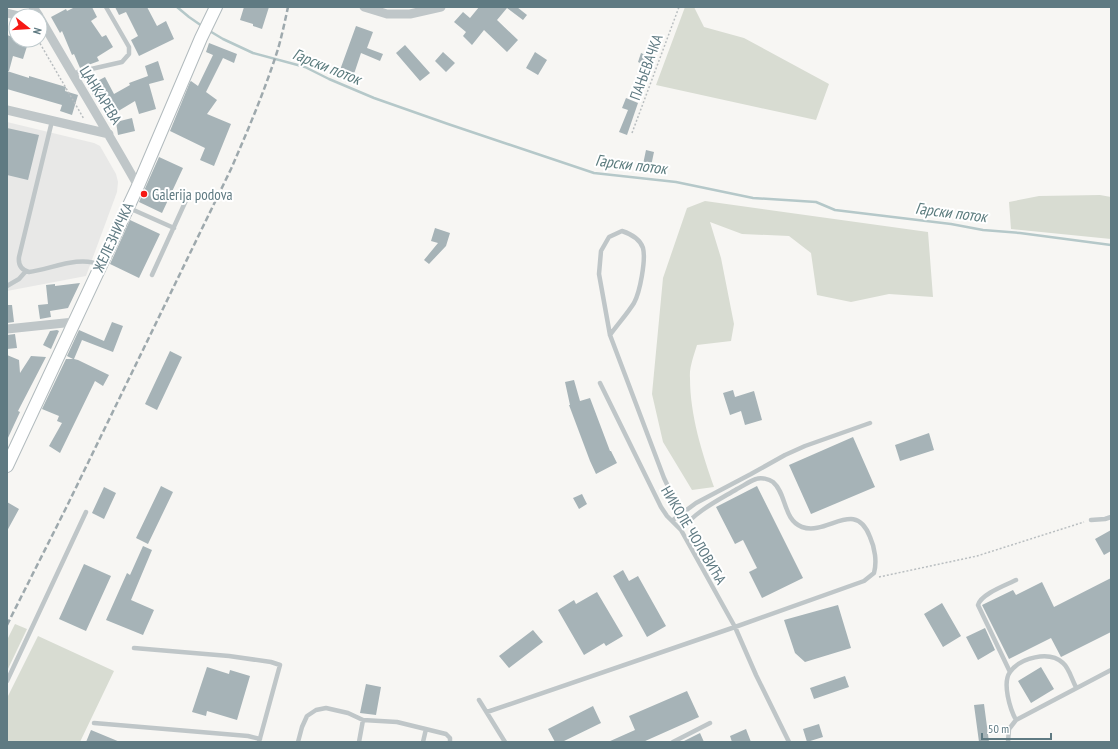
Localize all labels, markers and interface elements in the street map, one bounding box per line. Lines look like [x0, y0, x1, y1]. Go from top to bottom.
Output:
north arrow [8, 8, 48, 48]
text: N [30, 26, 45, 36]
street label: ПАЊЕВАЧКА [625, 31, 667, 103]
water label: Гарски поток [290, 43, 366, 89]
street label: ЦАНКАРЕВА [76, 62, 127, 128]
water label: Гарски поток [594, 150, 670, 179]
place label: Galerija podova [152, 185, 233, 204]
marker: Galerija podova [139, 189, 149, 199]
street label: ЖЕЛЕЗНИЧКА [88, 198, 138, 276]
water label: Гарски поток [914, 198, 990, 227]
street label: НИКОЛЕ ЧОЛОВИЋА [657, 482, 731, 588]
scale bar [982, 715, 1051, 741]
text: 50 m [988, 721, 1009, 736]

